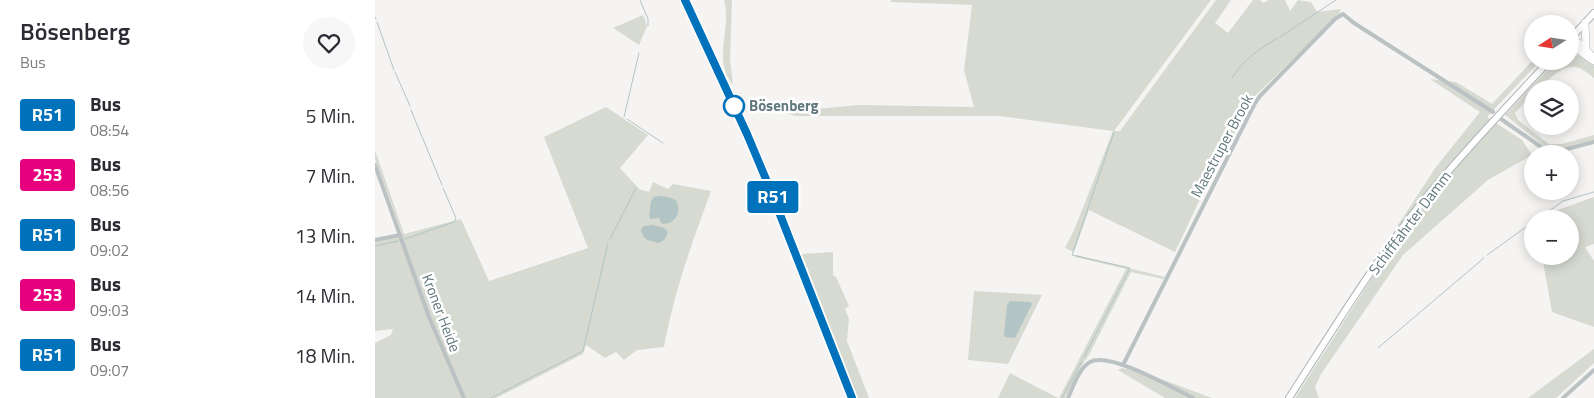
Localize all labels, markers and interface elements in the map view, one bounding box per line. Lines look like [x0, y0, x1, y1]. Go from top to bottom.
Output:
text: Bösenberg [20, 13, 130, 49]
north arrow [1524, 15, 1579, 70]
map controls [1524, 15, 1579, 265]
button: heart [303, 17, 355, 69]
text: Bus [20, 50, 46, 74]
button: layers [1524, 80, 1579, 135]
text: Bus [90, 89, 121, 118]
street label: Maestruper Brook [1185, 90, 1259, 202]
place label: Bösenberg [749, 94, 819, 117]
marker: Bösenberg [723, 95, 745, 117]
text: R51 [32, 101, 63, 128]
text: 5 Min. [306, 101, 355, 130]
text: 08:54 [90, 118, 129, 142]
button: + [1524, 145, 1579, 200]
text: Bus [90, 149, 121, 178]
text: 253 [32, 161, 63, 188]
text: 7 Min. [306, 161, 355, 190]
street label: Schifffahrter Damm [1363, 166, 1456, 280]
text: 08:56 [90, 178, 129, 202]
line badge: R51 [744, 181, 802, 213]
text: R51 [757, 183, 789, 210]
text: Bus [90, 209, 121, 238]
button: − [1524, 210, 1579, 265]
text: R51 [32, 221, 63, 248]
text: 13 Min. [295, 221, 355, 250]
text: 09:02 [90, 238, 129, 262]
text: Bus [90, 269, 121, 298]
street label: Kroner Heide [416, 270, 467, 355]
text: 253 [32, 281, 63, 308]
text: 14 Min. [295, 281, 355, 310]
text: 09:03 [90, 298, 129, 322]
text: Bus [90, 329, 121, 358]
text: R51 [32, 341, 63, 368]
text: 18 Min. [295, 341, 355, 370]
text: 09:07 [90, 358, 129, 382]

